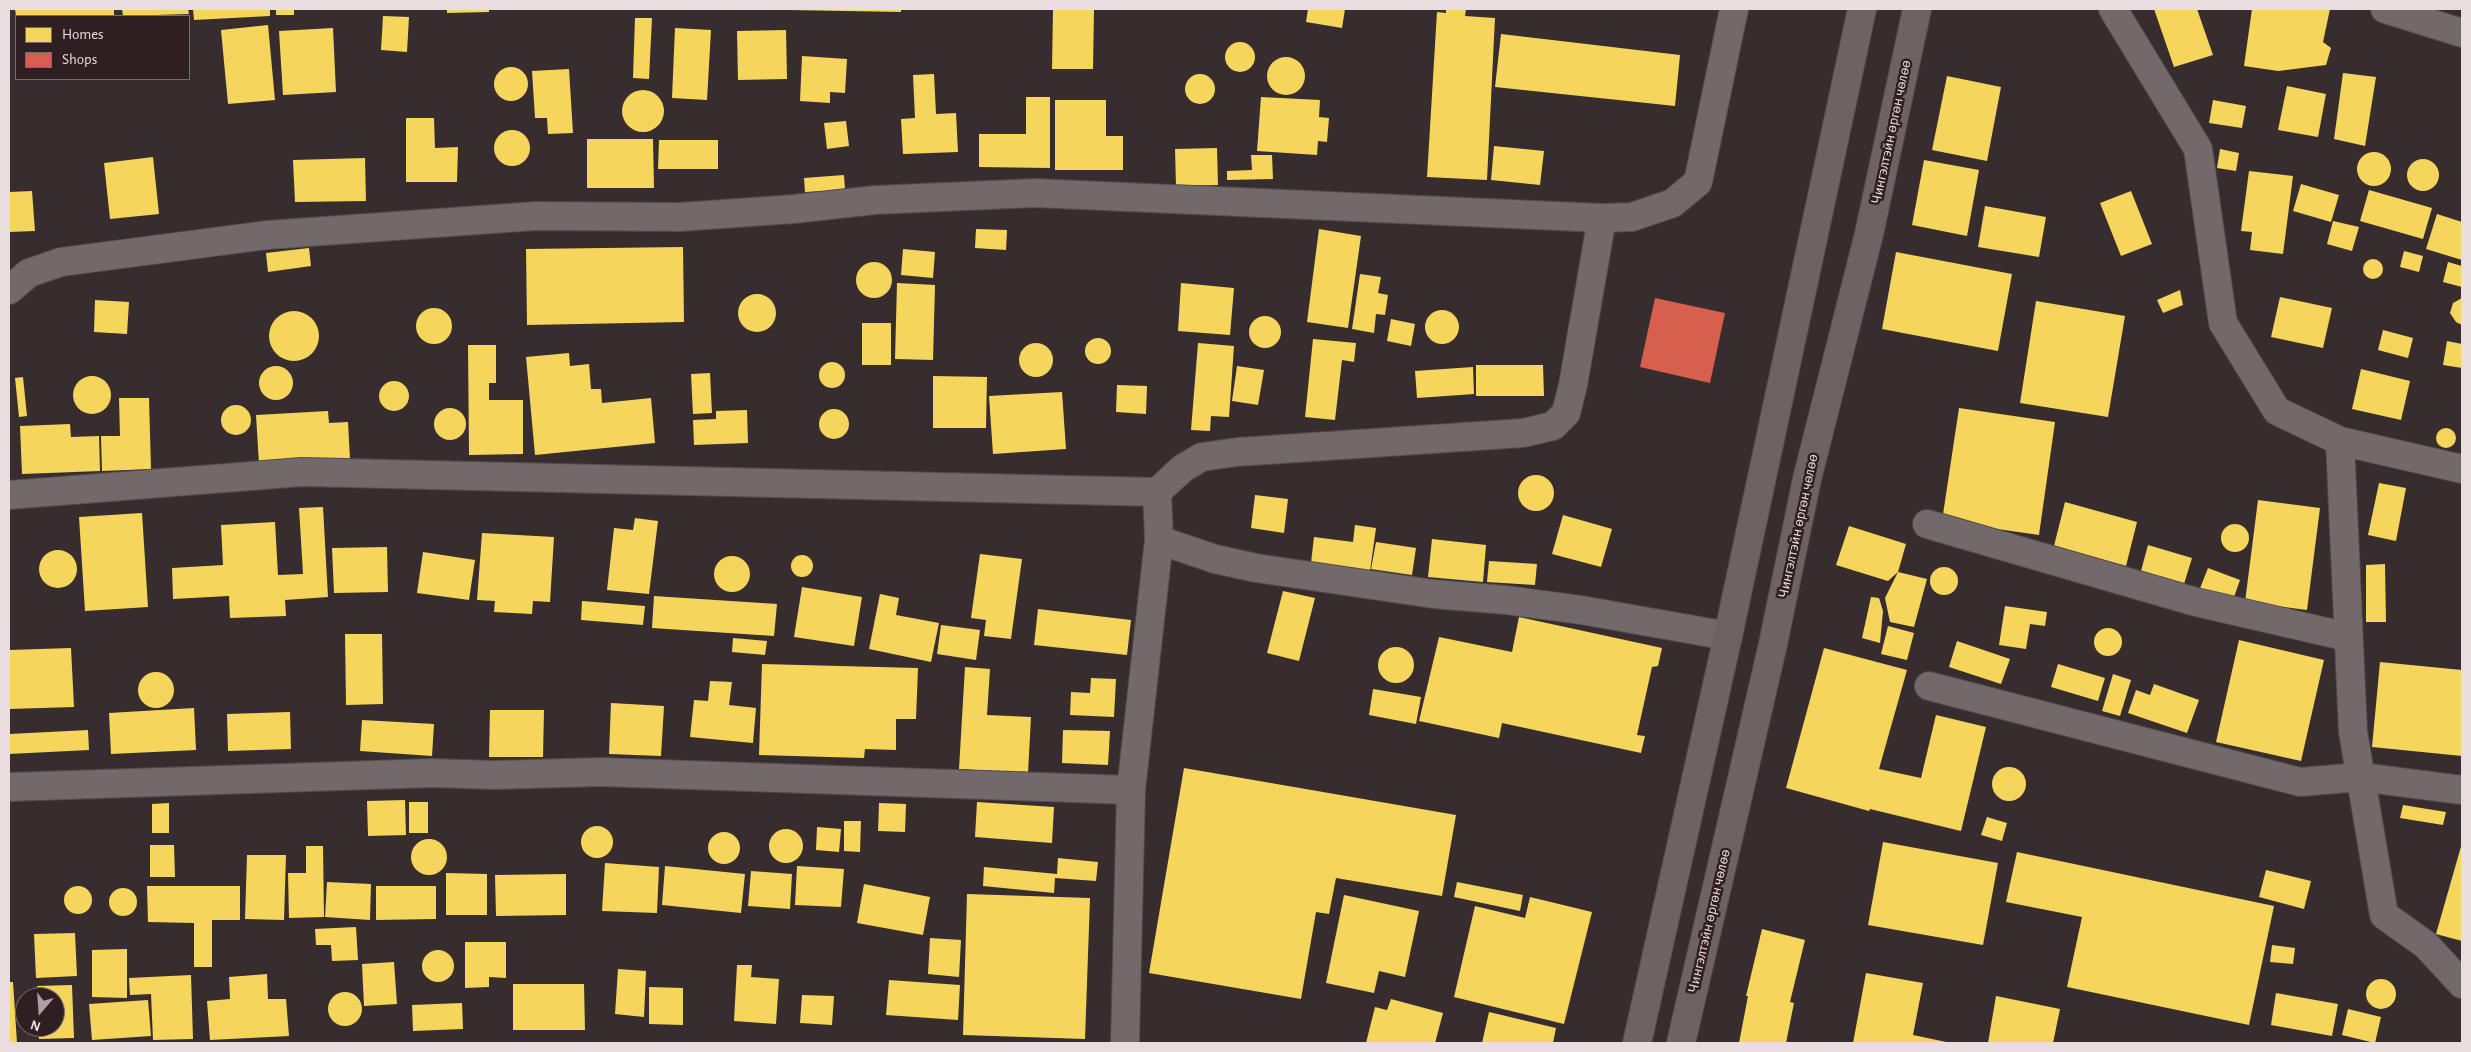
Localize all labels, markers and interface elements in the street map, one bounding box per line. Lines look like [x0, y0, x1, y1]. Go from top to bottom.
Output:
legend [15, 15, 190, 80]
text: Homes [62, 27, 104, 42]
text: Shops [62, 52, 97, 67]
street label: Чингэлтэйн өргөн чөлөө [1867, 58, 1915, 206]
street label: Чингэлтэйн өргөн чөлөө [1774, 452, 1822, 600]
street label: Чингэлтэйн өргөн чөлөө [1684, 848, 1734, 994]
north arrow [15, 987, 65, 1037]
text: N [29, 1017, 42, 1033]

